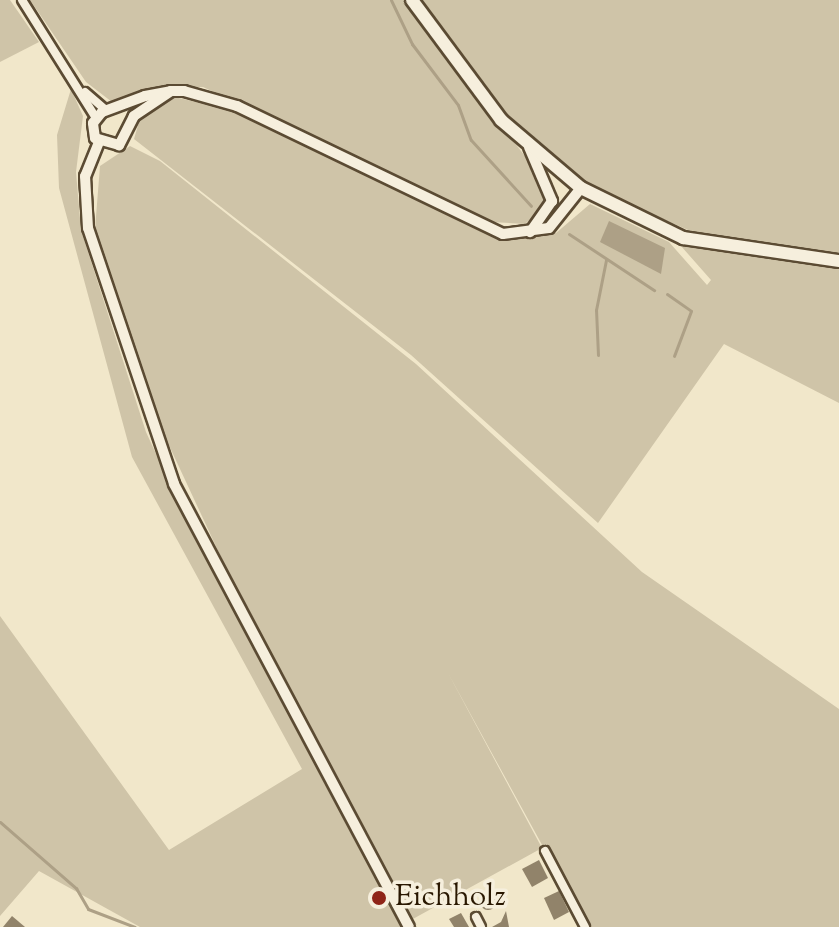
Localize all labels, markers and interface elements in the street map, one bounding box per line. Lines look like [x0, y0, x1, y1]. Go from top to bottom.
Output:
place label: Eichholz [395, 880, 506, 916]
marker: Eichholz [370, 889, 388, 907]

